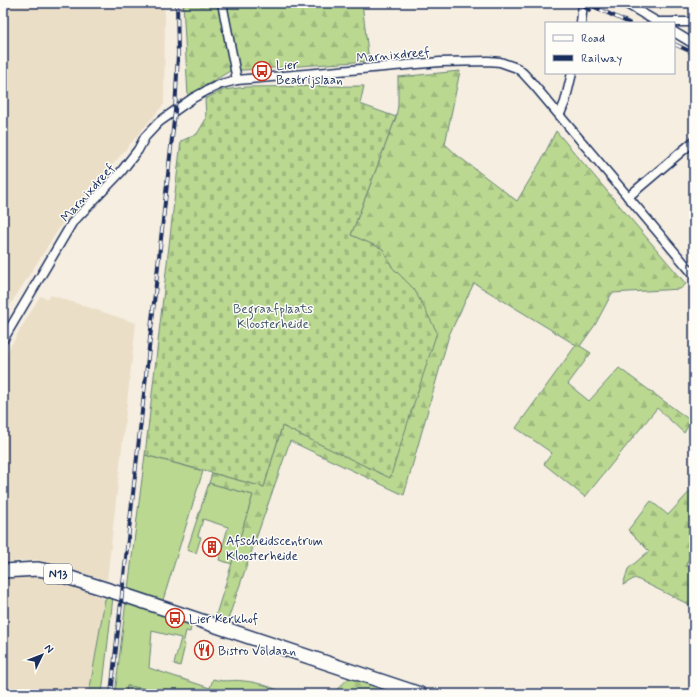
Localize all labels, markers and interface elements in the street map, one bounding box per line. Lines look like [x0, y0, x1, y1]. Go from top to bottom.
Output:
legend [545, 22, 675, 74]
text: Road [581, 31, 605, 47]
street label: Marnixdreef [356, 44, 431, 67]
text: Railway [581, 51, 623, 67]
place label: Lier Beatrijslaan [276, 57, 343, 89]
bus stop icon: Lier Beatrijslaan [251, 60, 273, 82]
street label: Marnixdreef [57, 160, 119, 226]
park label: Begraafplaats Kloosterheide [233, 301, 313, 333]
place label: Afscheidscentrum Kloosterheide [226, 533, 323, 565]
building icon: Afscheidscentrum Kloosterheide [201, 536, 223, 558]
road number: N13 [44, 564, 72, 584]
bus stop icon: Lier Kerkhof [164, 607, 186, 629]
place label: Lier Kerkhof [189, 611, 259, 628]
north arrow [22, 635, 62, 675]
restaurant icon: Bistro Voldaan [193, 639, 215, 661]
text: N [41, 641, 56, 656]
place label: Bistro Voldaan [218, 643, 296, 660]

